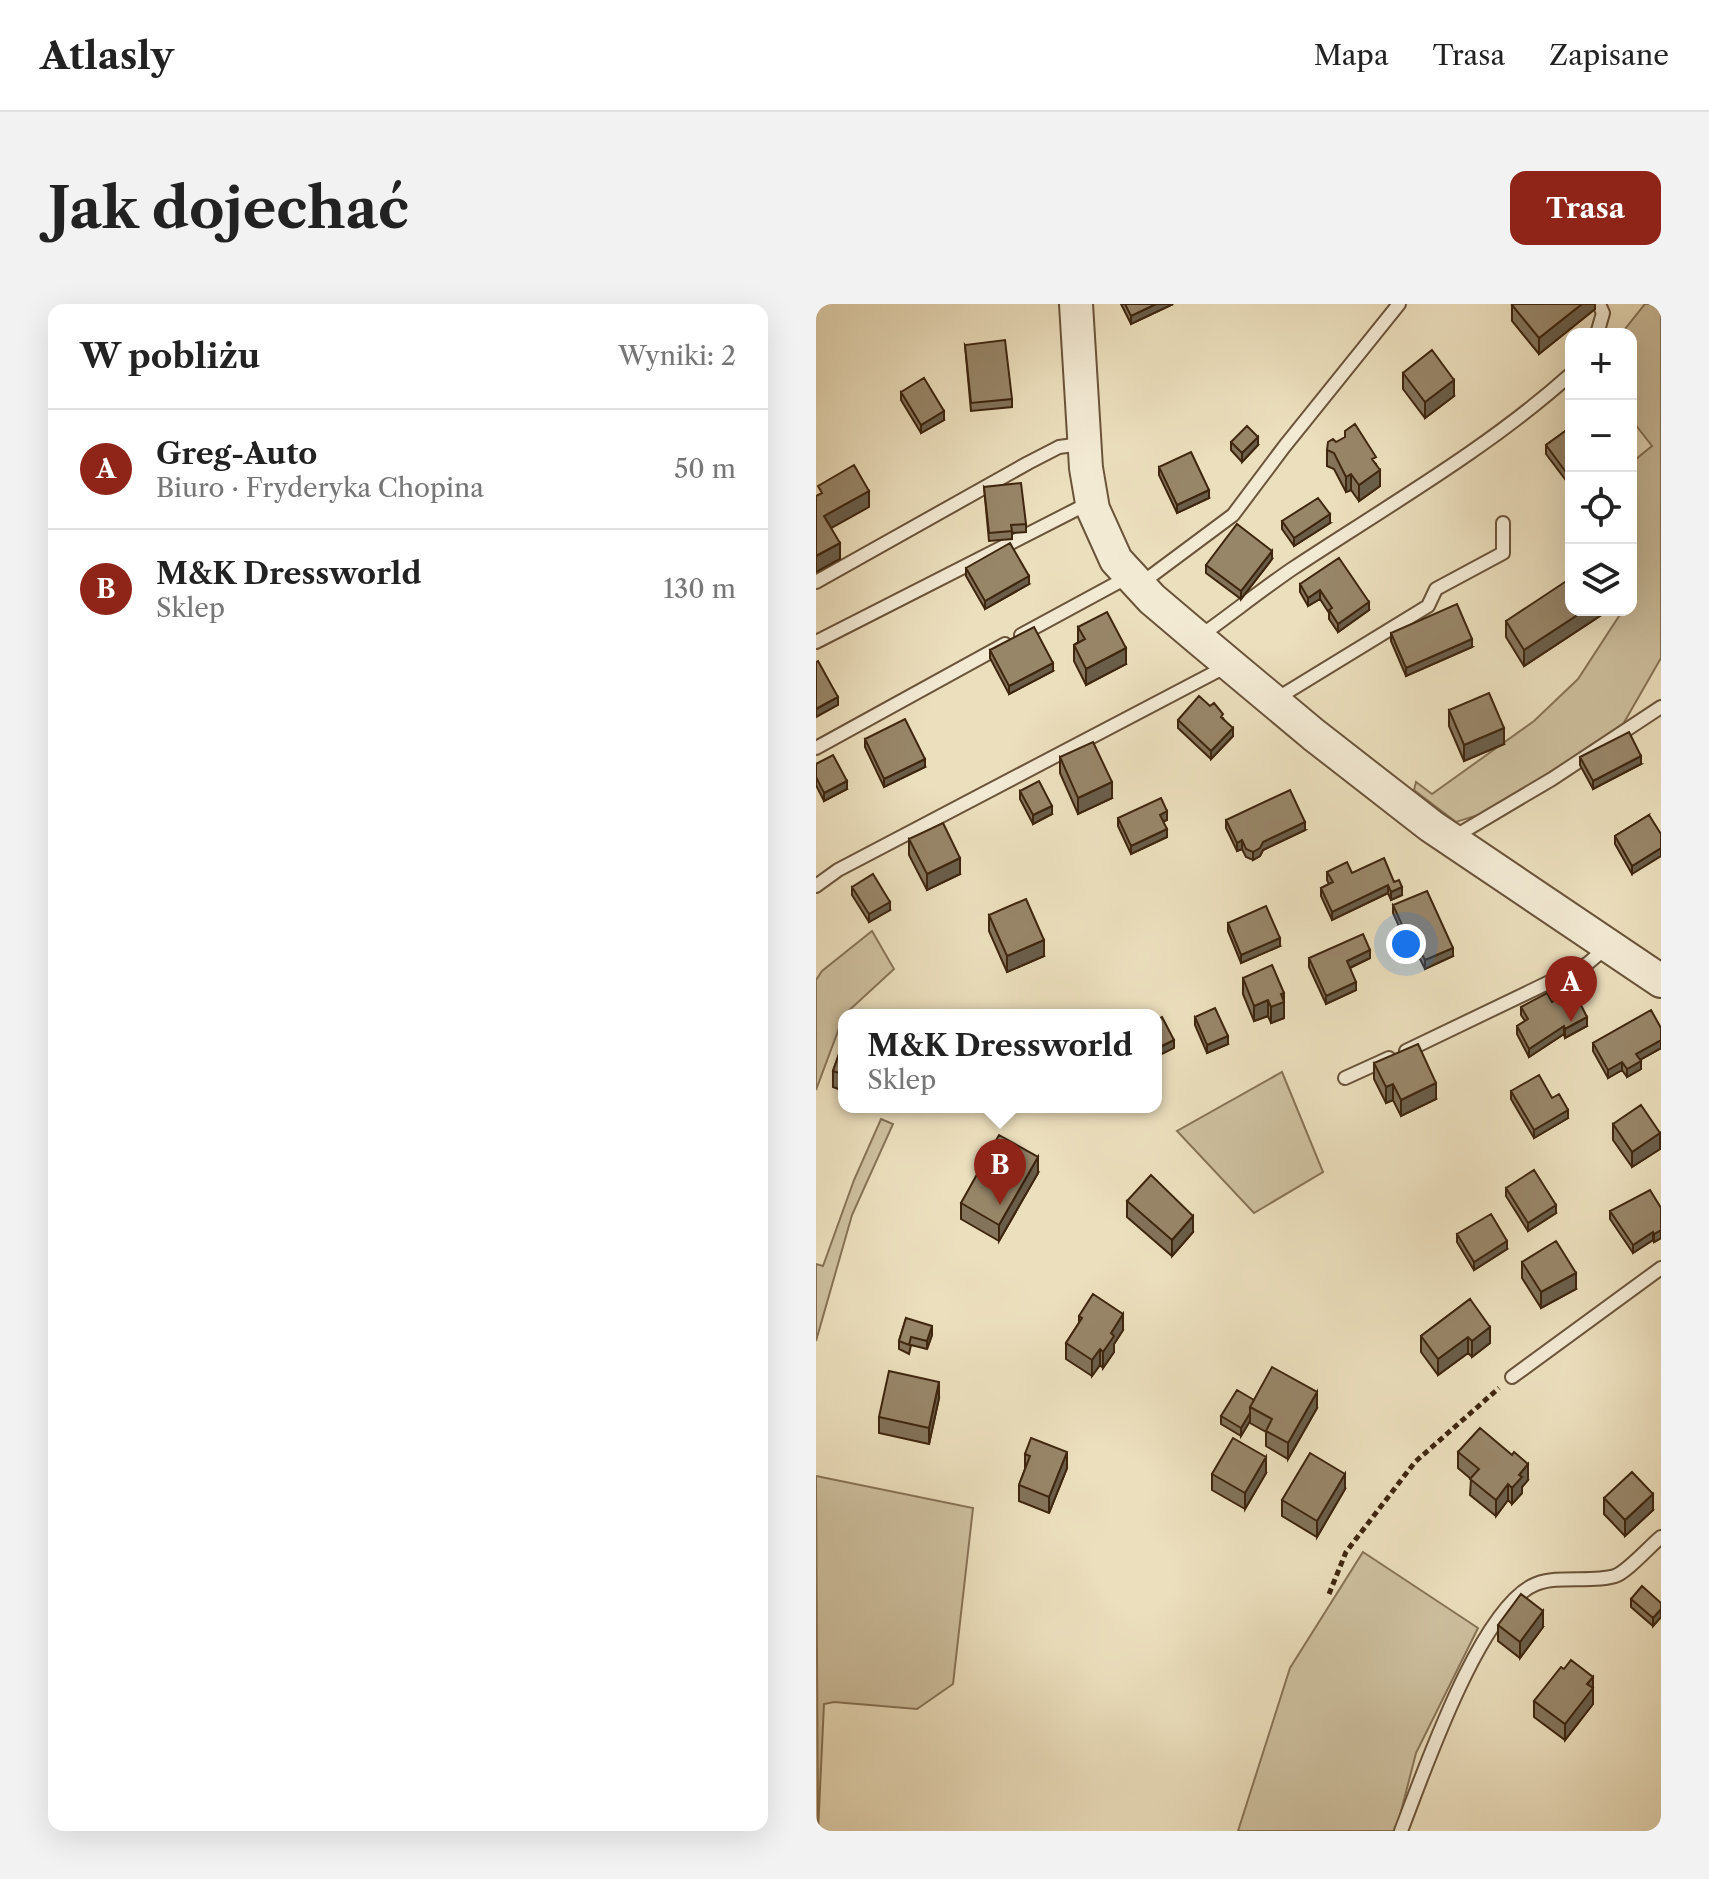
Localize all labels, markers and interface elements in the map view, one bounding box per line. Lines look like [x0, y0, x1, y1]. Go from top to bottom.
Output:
text: Atlasly [40, 32, 174, 79]
text: Mapa [1314, 38, 1389, 72]
text: Trasa [1433, 38, 1505, 72]
text: Zapisane [1549, 38, 1669, 72]
button: Trasa [1510, 171, 1661, 245]
text: Jak dojechać [48, 174, 409, 243]
map controls [1565, 328, 1637, 616]
button: + [1565, 328, 1637, 400]
text: W pobliżu [80, 335, 260, 377]
text: Wyniki: 2 [618, 340, 736, 372]
button: − [1565, 400, 1637, 472]
text: Greg-Auto [156, 435, 317, 472]
text: A [96, 453, 116, 485]
text: 50 m [674, 453, 736, 485]
text: Biuro · Fryderyka Chopina [156, 472, 484, 504]
button: locate [1565, 472, 1637, 544]
button: layers [1565, 544, 1637, 616]
text: M&K Dressworld [156, 555, 421, 592]
text: B [96, 573, 116, 605]
text: 130 m [663, 573, 736, 605]
text: Sklep [156, 592, 225, 624]
your location [1386, 924, 1426, 964]
pin: A [1545, 956, 1597, 1022]
popup [838, 1009, 1162, 1113]
text: M&K Dressworld [867, 1027, 1133, 1064]
text: Sklep [867, 1064, 936, 1096]
pin: B [974, 1139, 1026, 1205]

